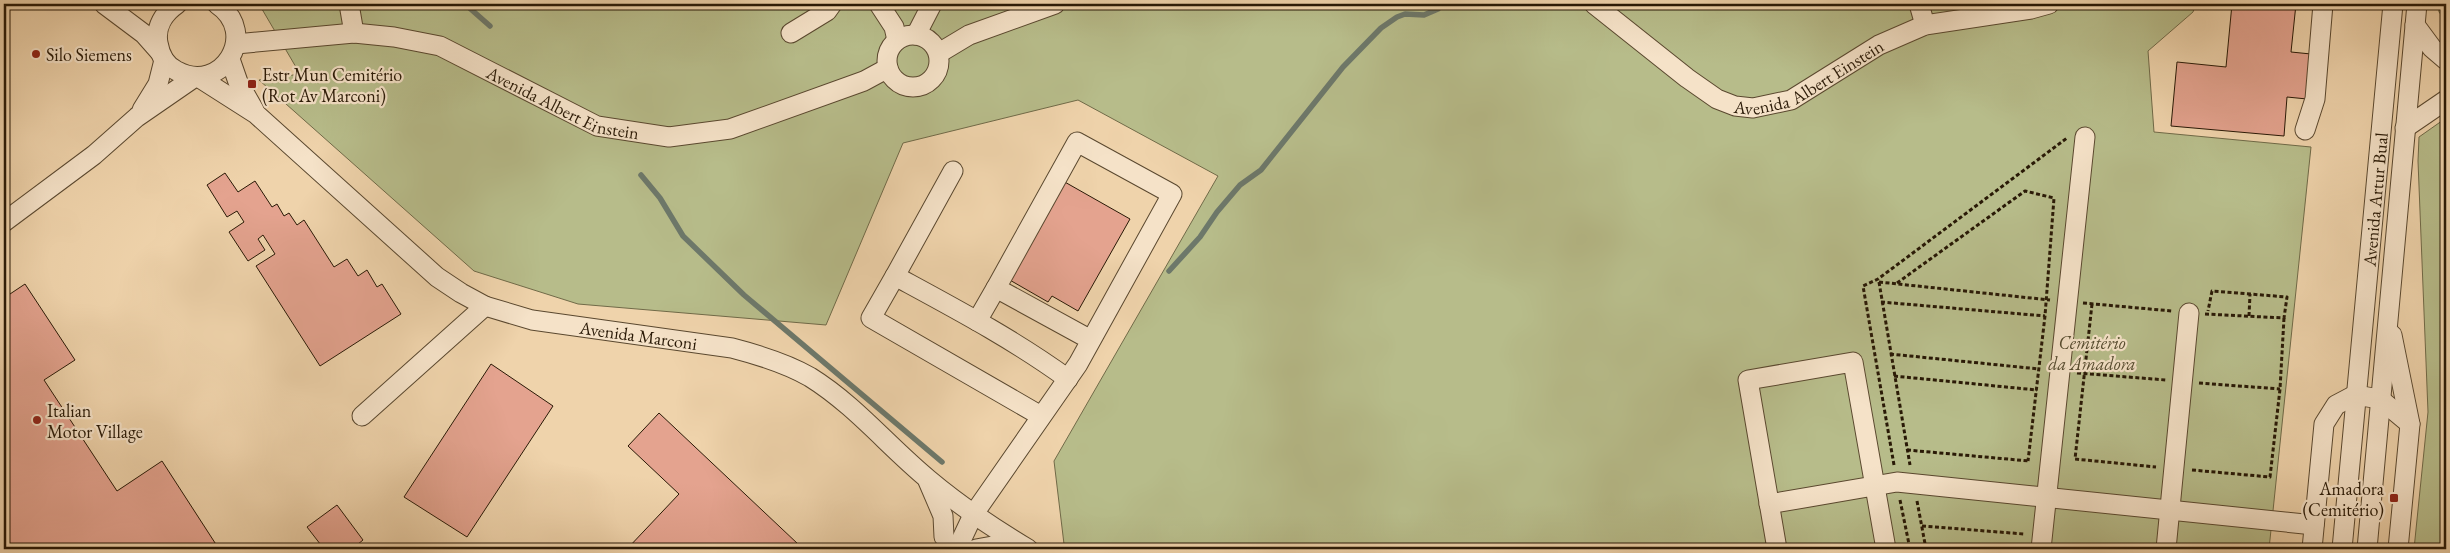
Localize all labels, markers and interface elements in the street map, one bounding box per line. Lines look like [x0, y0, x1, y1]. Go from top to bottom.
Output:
street label: Avenida Albert Einstein [1732, 34, 1888, 119]
place label: Silo Siemens [46, 43, 132, 66]
marker: Silo Siemens [30, 48, 42, 60]
street label: Avenida Albert Einstein [482, 60, 641, 144]
place label: Estr Mun Cemitério (Rot Av Marconi) [262, 63, 402, 107]
marker: Estr Mun Cemitério (Rot Av Marconi) [246, 78, 258, 90]
street label: Avenida Artur Bual [2357, 132, 2392, 268]
street label: Avenida Marconi [577, 315, 699, 355]
park label: Cemitério da Amadora [2048, 331, 2136, 375]
place label: Italian Motor Village [47, 399, 143, 443]
marker: Italian Motor Village [31, 414, 43, 426]
place label: Amadora (Cemitério) [2302, 477, 2385, 521]
marker: Amadora (Cemitério) [2388, 492, 2400, 504]

